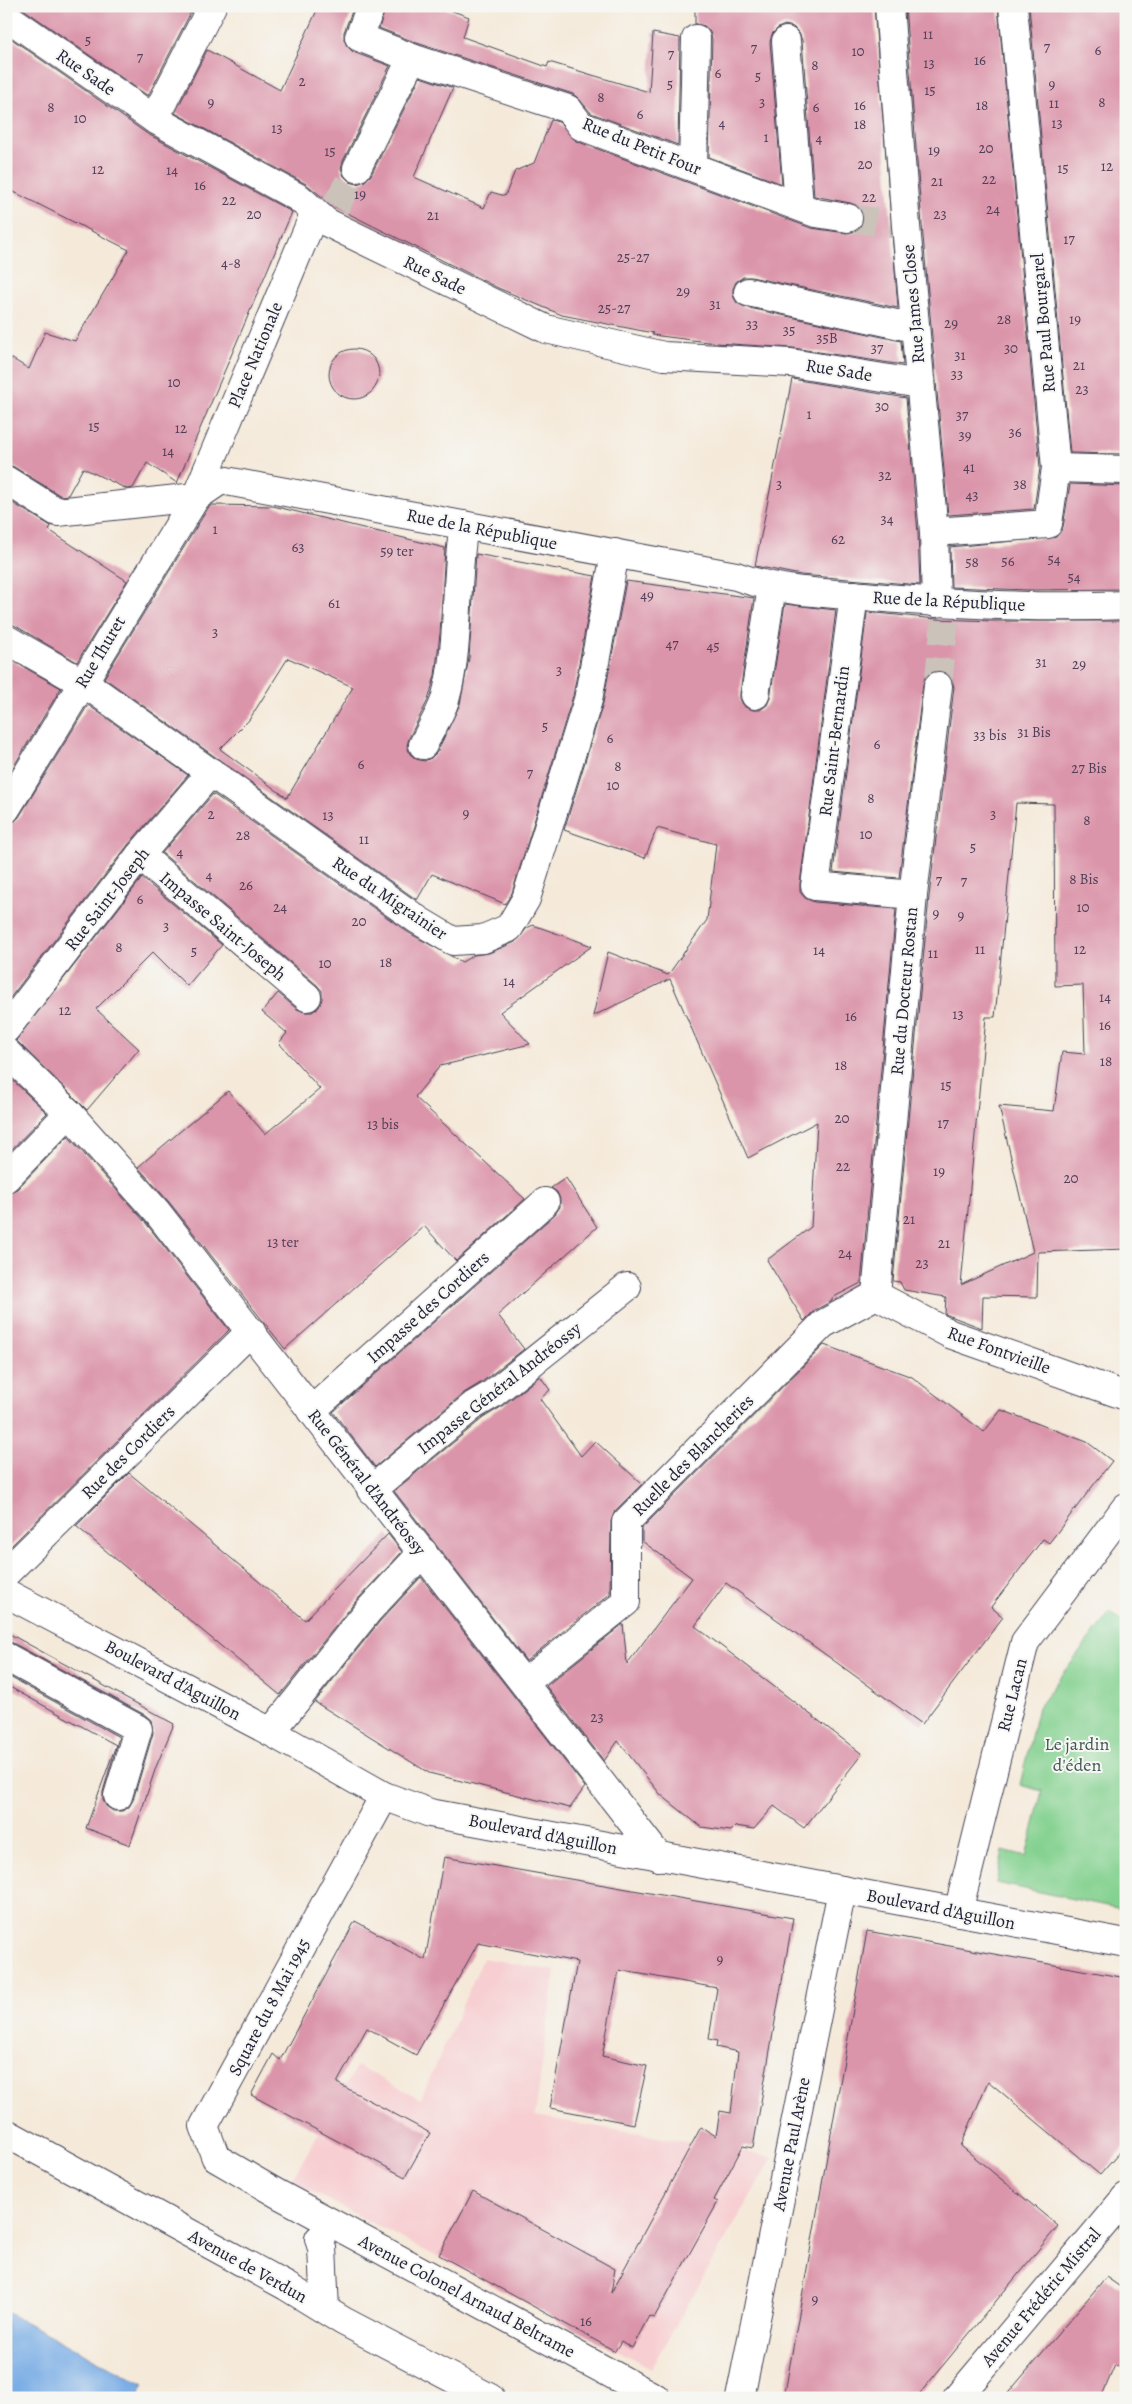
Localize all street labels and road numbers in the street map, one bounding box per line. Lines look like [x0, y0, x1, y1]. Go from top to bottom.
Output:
street label: Rue Sade [52, 43, 120, 101]
street label: Rue du Petit Four [579, 111, 705, 181]
street label: Rue James Close [896, 244, 930, 364]
street label: Rue Sade [400, 250, 470, 300]
street label: Rue Paul Bourgarel [1025, 252, 1061, 394]
street label: Place Nationale [222, 298, 288, 412]
street label: Rue Sade [804, 353, 874, 387]
street label: Rue de la République [405, 503, 559, 555]
street label: Rue de la République [872, 585, 1026, 617]
street label: Rue Thuret [69, 611, 131, 693]
street label: Rue Saint-Bernardin [813, 664, 855, 818]
street label: Rue Saint-Joseph [59, 842, 155, 956]
street label: Rue du Migrainier [328, 851, 452, 945]
street label: Impasse Saint-Joseph [155, 866, 292, 986]
street label: Rue du Docteur Rostan [885, 906, 923, 1076]
street label: Impasse des Cordiers [362, 1245, 494, 1369]
street label: Impasse Général Andréossy [412, 1316, 587, 1460]
street label: Rue Fontvieille [944, 1320, 1054, 1380]
street label: Ruelle des Blancheries [627, 1389, 759, 1521]
street label: Rue des Cordiers [76, 1400, 180, 1504]
street label: Rue Général d'Andréossy [302, 1404, 432, 1561]
street label: Boulevard d'Aguillon [101, 1634, 245, 1726]
street label: Rue Lacan [991, 1656, 1033, 1734]
street label: Boulevard d'Aguillon [467, 1808, 619, 1860]
street label: Boulevard d'Aguillon [865, 1883, 1017, 1935]
street label: Square du 8 Mai 1945 [223, 1934, 315, 2080]
street label: Avenue Paul Arène [766, 2075, 816, 2214]
street label: Avenue Frédéric Mistral [975, 2222, 1107, 2372]
street label: Avenue de Verdun [184, 2223, 312, 2309]
street label: Avenue Colonel Arnaud Beltrame [354, 2228, 579, 2363]

